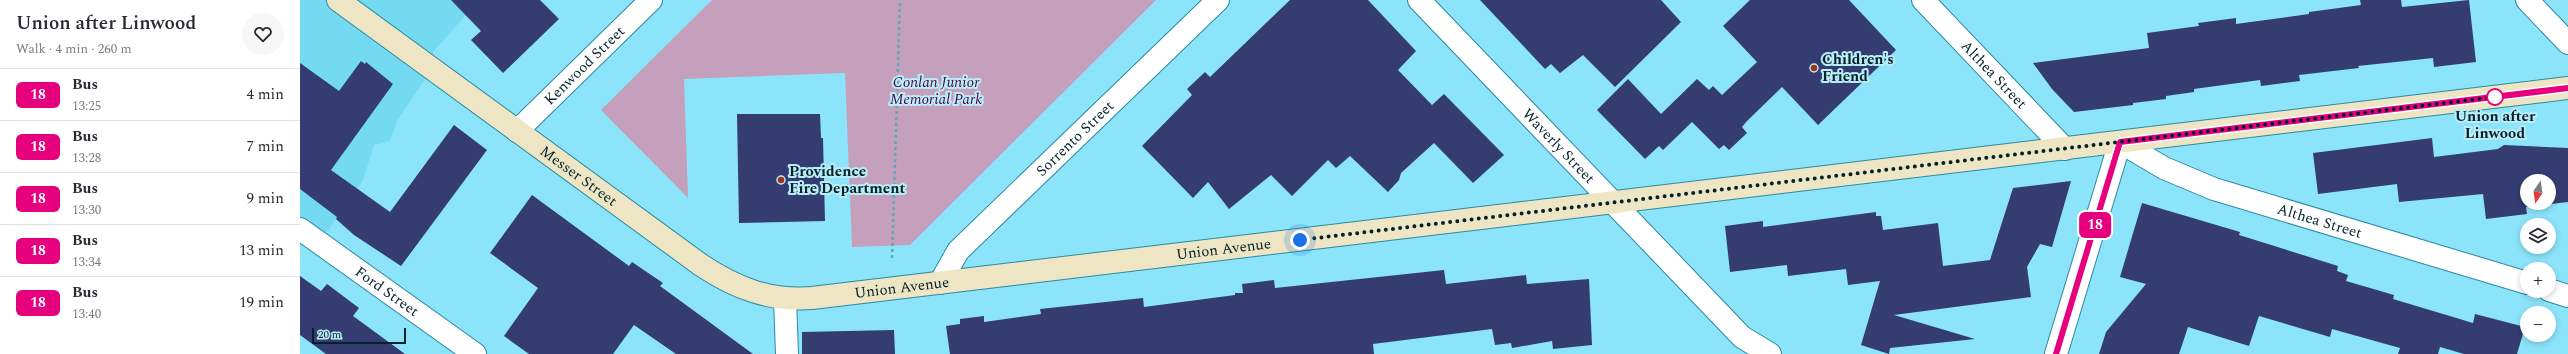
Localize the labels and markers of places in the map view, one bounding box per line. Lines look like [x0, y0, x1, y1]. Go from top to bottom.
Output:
place label: Children's Friend [1822, 48, 1894, 88]
marker: Children's Friend [1809, 63, 1819, 73]
marker: Union after Linwood [2486, 88, 2504, 106]
place label: Union after Linwood [2455, 105, 2536, 145]
place label: Providence Fire Department [789, 160, 906, 200]
marker: Providence Fire Department [776, 175, 786, 185]

